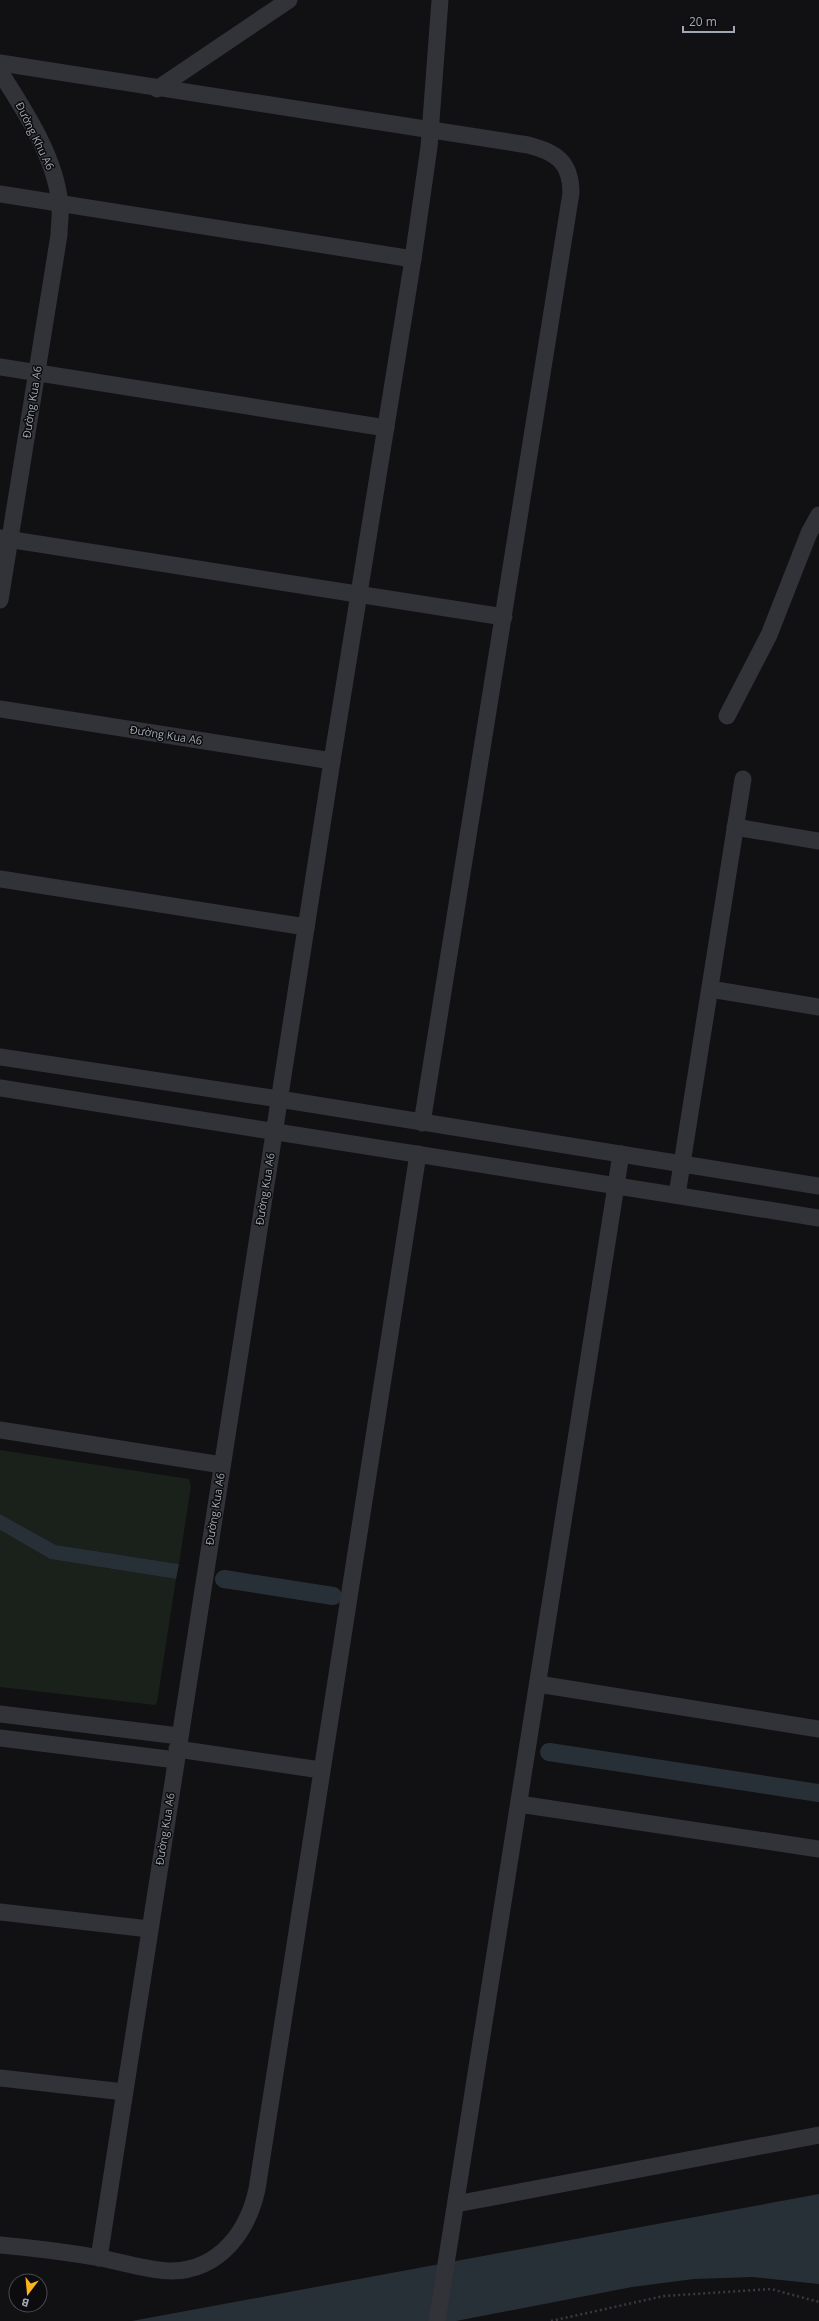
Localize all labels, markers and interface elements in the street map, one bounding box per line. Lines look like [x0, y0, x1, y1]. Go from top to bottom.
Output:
scale bar [683, 8, 734, 34]
text: 20 m [689, 13, 717, 30]
street label: Đường Khu A6 [13, 99, 58, 172]
street label: Đường Kua A6 [18, 365, 45, 439]
street label: Đường Kua A6 [129, 721, 203, 748]
street label: Đường Kua A6 [251, 1152, 278, 1226]
street label: Đường Kua A6 [201, 1472, 228, 1546]
street label: Đường Kua A6 [151, 1792, 178, 1866]
north arrow [8, 2273, 48, 2313]
text: B [19, 2295, 31, 2311]

